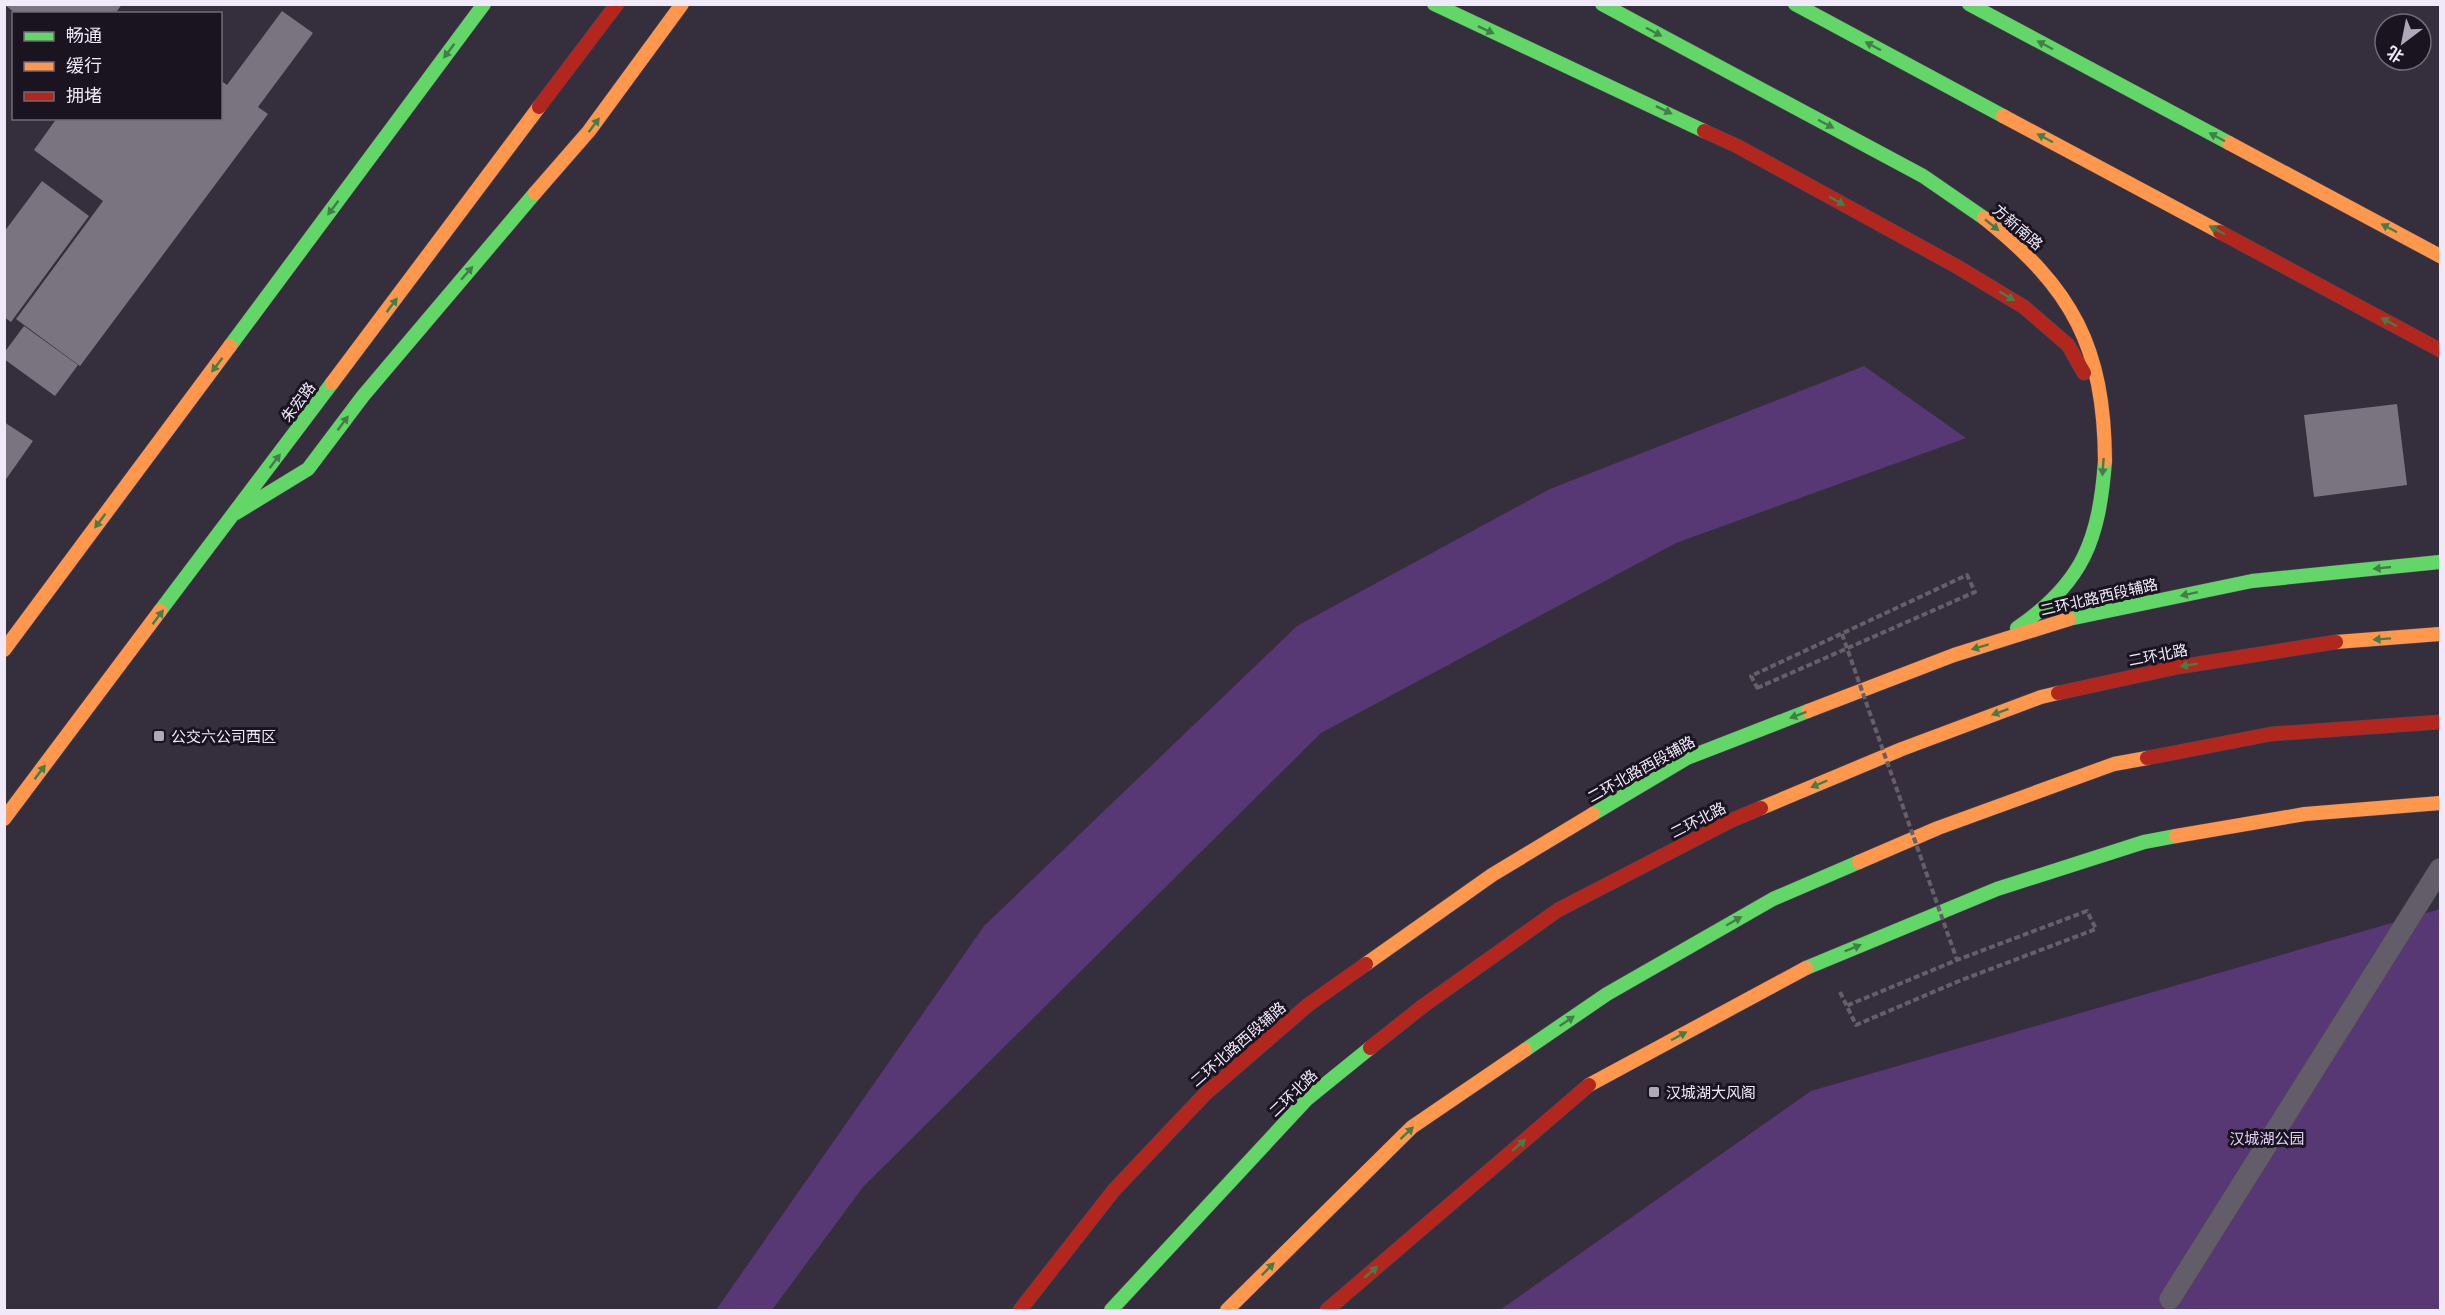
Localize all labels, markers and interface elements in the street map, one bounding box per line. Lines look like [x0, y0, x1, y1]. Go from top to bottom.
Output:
legend [12, 12, 222, 120]
north arrow [2373, 12, 2433, 72]
text: 畅通 [66, 24, 102, 47]
one-way arrow [1478, 26, 1495, 35]
one-way arrow [1646, 27, 1663, 37]
one-way arrow [2036, 40, 2053, 50]
one-way arrow [1864, 41, 1881, 51]
text: 北 [2383, 42, 2407, 67]
one-way arrow [443, 43, 455, 59]
text: 缓行 [66, 54, 102, 77]
text: 拥堵 [66, 84, 102, 107]
one-way arrow [1655, 106, 1672, 115]
one-way arrow [587, 117, 599, 132]
one-way arrow [1818, 119, 1835, 129]
one-way arrow [2208, 132, 2225, 142]
one-way arrow [2036, 133, 2053, 143]
one-way arrow [1828, 195, 1845, 205]
one-way arrow [327, 200, 339, 216]
street label: 方新南路 [1989, 200, 2047, 254]
one-way arrow [1984, 219, 2000, 232]
one-way arrow [2380, 224, 2398, 234]
one-way arrow [2208, 225, 2225, 235]
one-way arrow [460, 266, 473, 281]
one-way arrow [1999, 291, 2015, 302]
one-way arrow [386, 297, 398, 313]
one-way arrow [2380, 317, 2397, 327]
one-way arrow [211, 357, 223, 372]
street label: 朱宏路 [277, 378, 319, 426]
one-way arrow [337, 416, 349, 432]
one-way arrow [269, 453, 281, 469]
one-way arrow [2099, 457, 2108, 476]
one-way arrow [94, 513, 107, 529]
one-way arrow [2373, 563, 2392, 573]
street label: 二环北路西段辅路 [2038, 574, 2160, 620]
one-way arrow [2180, 590, 2199, 599]
one-way arrow [151, 609, 163, 624]
one-way arrow [2373, 634, 2392, 643]
street label: 二环北路 [2127, 640, 2189, 670]
one-way arrow [1971, 643, 1989, 652]
one-way arrow [2180, 661, 2199, 670]
one-way arrow [1991, 708, 2009, 717]
one-way arrow [1788, 710, 1806, 720]
place label: 公交六公司西区 [171, 727, 276, 746]
marker: 公交六公司西区 [152, 729, 166, 743]
street label: 二环北路西段辅路 [1584, 732, 1698, 806]
one-way arrow [34, 764, 46, 780]
one-way arrow [1810, 780, 1828, 789]
street label: 二环北路 [1667, 798, 1729, 842]
one-way arrow [1726, 916, 1743, 926]
one-way arrow [1844, 943, 1862, 952]
street label: 二环北路西段辅路 [1186, 997, 1290, 1091]
one-way arrow [1559, 1016, 1576, 1027]
one-way arrow [1671, 1031, 1688, 1041]
street label: 二环北路 [1265, 1065, 1321, 1121]
place label: 汉城湖大风阁 [1666, 1083, 1756, 1102]
marker: 汉城湖大风阁 [1647, 1085, 1661, 1099]
one-way arrow [1400, 1126, 1414, 1140]
park label: 汉城湖公园 [2229, 1129, 2305, 1148]
one-way arrow [1511, 1138, 1527, 1151]
one-way arrow [1261, 1263, 1275, 1277]
one-way arrow [1363, 1266, 1378, 1279]

